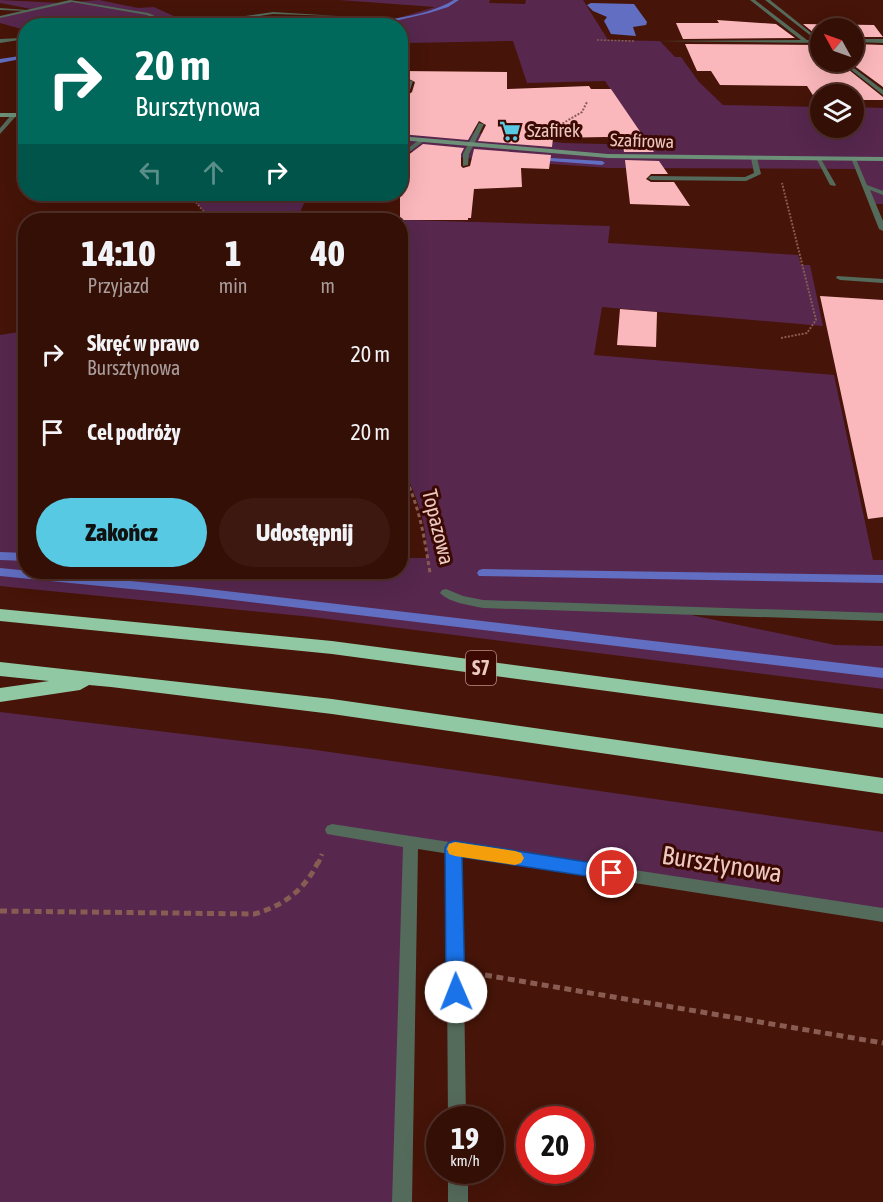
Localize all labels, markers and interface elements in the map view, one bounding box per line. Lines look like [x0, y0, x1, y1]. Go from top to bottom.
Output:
north arrow [810, 18, 864, 72]
map controls [810, 18, 864, 138]
text: 20 m [135, 41, 210, 89]
icon: right [36, 42, 114, 120]
button: layers [810, 84, 864, 138]
text: Bursztynowa [135, 91, 261, 122]
supermarket icon: Szafirek [498, 119, 522, 143]
place label: Szafirek [527, 120, 580, 141]
street label: Szafirowa [610, 129, 674, 152]
icon: left [134, 156, 167, 189]
icon: ahead [197, 156, 230, 189]
icon: right [260, 156, 293, 189]
text: 14:10 [81, 232, 155, 274]
text: 1 [225, 232, 242, 274]
text: 40 [311, 232, 345, 274]
text: Przyjazd [88, 274, 149, 297]
text: min [219, 274, 247, 297]
text: m [321, 274, 335, 297]
text: Skręć w prawo [87, 330, 200, 356]
icon: right [36, 338, 69, 371]
text: 20 m [350, 341, 390, 367]
text: Bursztynowa [87, 356, 180, 379]
icon: arrive [36, 416, 69, 449]
text: Cel podróży [87, 419, 181, 445]
text: 20 m [350, 419, 390, 445]
street label: Topazowa [418, 487, 460, 567]
button: Zakończ [36, 498, 207, 567]
button: Udostępnij [219, 498, 390, 567]
road number: S7 [466, 651, 496, 685]
street label: Bursztynowa [660, 840, 784, 888]
pin [586, 847, 637, 898]
icon: arrive [595, 856, 628, 889]
position arrow [424, 960, 488, 1024]
speed limit sign: 20 [516, 1106, 594, 1184]
text: 19 [451, 1121, 479, 1155]
text: km/h [450, 1152, 480, 1169]

